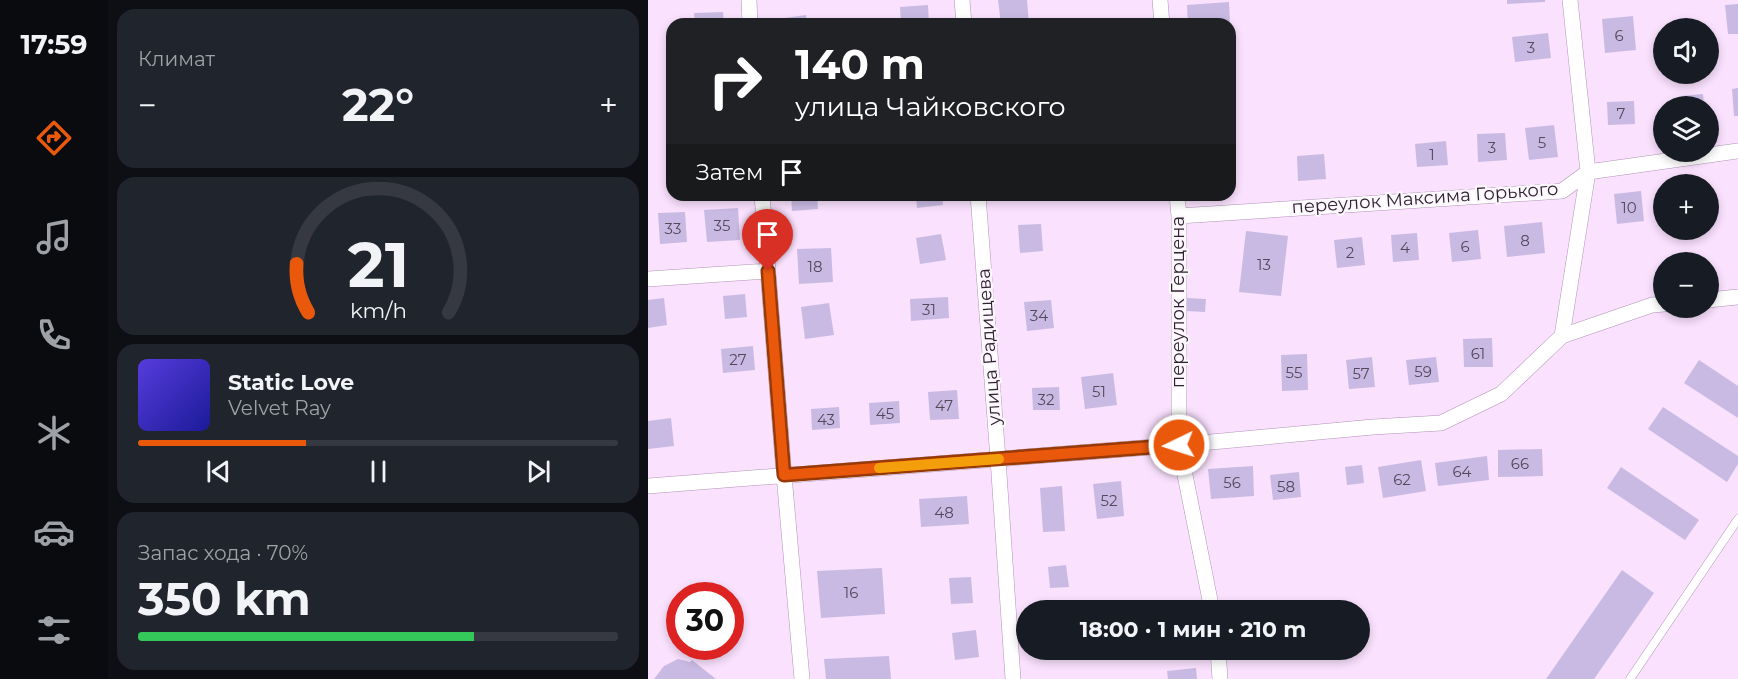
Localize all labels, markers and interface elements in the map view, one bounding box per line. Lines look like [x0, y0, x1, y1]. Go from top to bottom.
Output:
map controls [1653, 18, 1719, 318]
button: sound [1653, 18, 1719, 84]
house number: 6 [1614, 26, 1624, 45]
text: 17:59 [20, 28, 88, 61]
text: 140 m [795, 38, 925, 90]
house number: 3 [1527, 38, 1535, 57]
icon: right [696, 42, 774, 120]
text: Климат [138, 47, 215, 71]
text: 22° [342, 77, 414, 132]
text: − [138, 85, 157, 125]
text: + [599, 85, 618, 125]
text: улица Чайковского [795, 90, 1066, 123]
button: layers [1653, 96, 1719, 162]
house number: 7 [1617, 104, 1626, 123]
icon: directions [33, 117, 75, 159]
house number: 5 [1538, 133, 1546, 152]
house number: 3 [1488, 138, 1496, 157]
house number: 1 [1429, 145, 1435, 164]
icon: arrive [775, 156, 808, 189]
text: Затем [696, 159, 763, 186]
button: + [1653, 174, 1719, 240]
street label: переулок Максима Горького [1291, 178, 1559, 218]
house number: 10 [1621, 198, 1637, 217]
pin [742, 209, 793, 271]
icon: music [33, 216, 75, 258]
house number: 35 [714, 216, 730, 235]
street label: переулок Герцена [1167, 216, 1189, 388]
icon: arrive [751, 218, 784, 251]
house number: 33 [665, 219, 681, 238]
text: 21 [347, 227, 409, 303]
house number: 8 [1520, 231, 1530, 250]
house number: 6 [1460, 237, 1470, 256]
house number: 4 [1400, 238, 1410, 257]
house number: 2 [1346, 243, 1354, 262]
button: − [1653, 252, 1719, 318]
house number: 13 [1257, 255, 1271, 274]
house number: 18 [808, 257, 823, 276]
street label: улица Радищева [973, 268, 1006, 427]
text: km/h [349, 297, 407, 323]
house number: 31 [922, 300, 936, 319]
house number: 34 [1030, 306, 1048, 325]
icon: phone [33, 314, 75, 356]
house number: 61 [1471, 344, 1485, 363]
house number: 27 [729, 350, 747, 369]
house number: 59 [1414, 362, 1432, 381]
house number: 55 [1286, 363, 1302, 382]
house number: 57 [1352, 364, 1370, 383]
text: Static Love [228, 369, 354, 396]
house number: 51 [1092, 382, 1106, 401]
house number: 32 [1038, 390, 1054, 409]
text: Velvet Ray [228, 396, 331, 420]
house number: 47 [935, 396, 953, 415]
house number: 45 [876, 404, 894, 423]
house number: 43 [817, 410, 835, 429]
icon: climate [33, 412, 75, 454]
position arrow [1147, 413, 1211, 477]
house number: 66 [1511, 454, 1529, 473]
icon: previous [202, 455, 235, 488]
icon: pause [362, 455, 395, 488]
icon: next [522, 455, 555, 488]
house number: 64 [1452, 462, 1472, 481]
house number: 62 [1393, 470, 1411, 489]
house number: 56 [1223, 473, 1241, 492]
house number: 58 [1277, 477, 1295, 496]
house number: 52 [1101, 491, 1117, 510]
house number: 48 [934, 503, 954, 522]
icon: car [33, 511, 75, 553]
text: Запас хода · 70% [138, 541, 308, 565]
text: 350 km [138, 571, 311, 626]
speed limit sign: 30 [666, 582, 744, 660]
house number: 16 [844, 583, 858, 602]
icon: filters [33, 609, 75, 651]
text: 18:00 · 1 мин · 210 m [1080, 616, 1306, 643]

